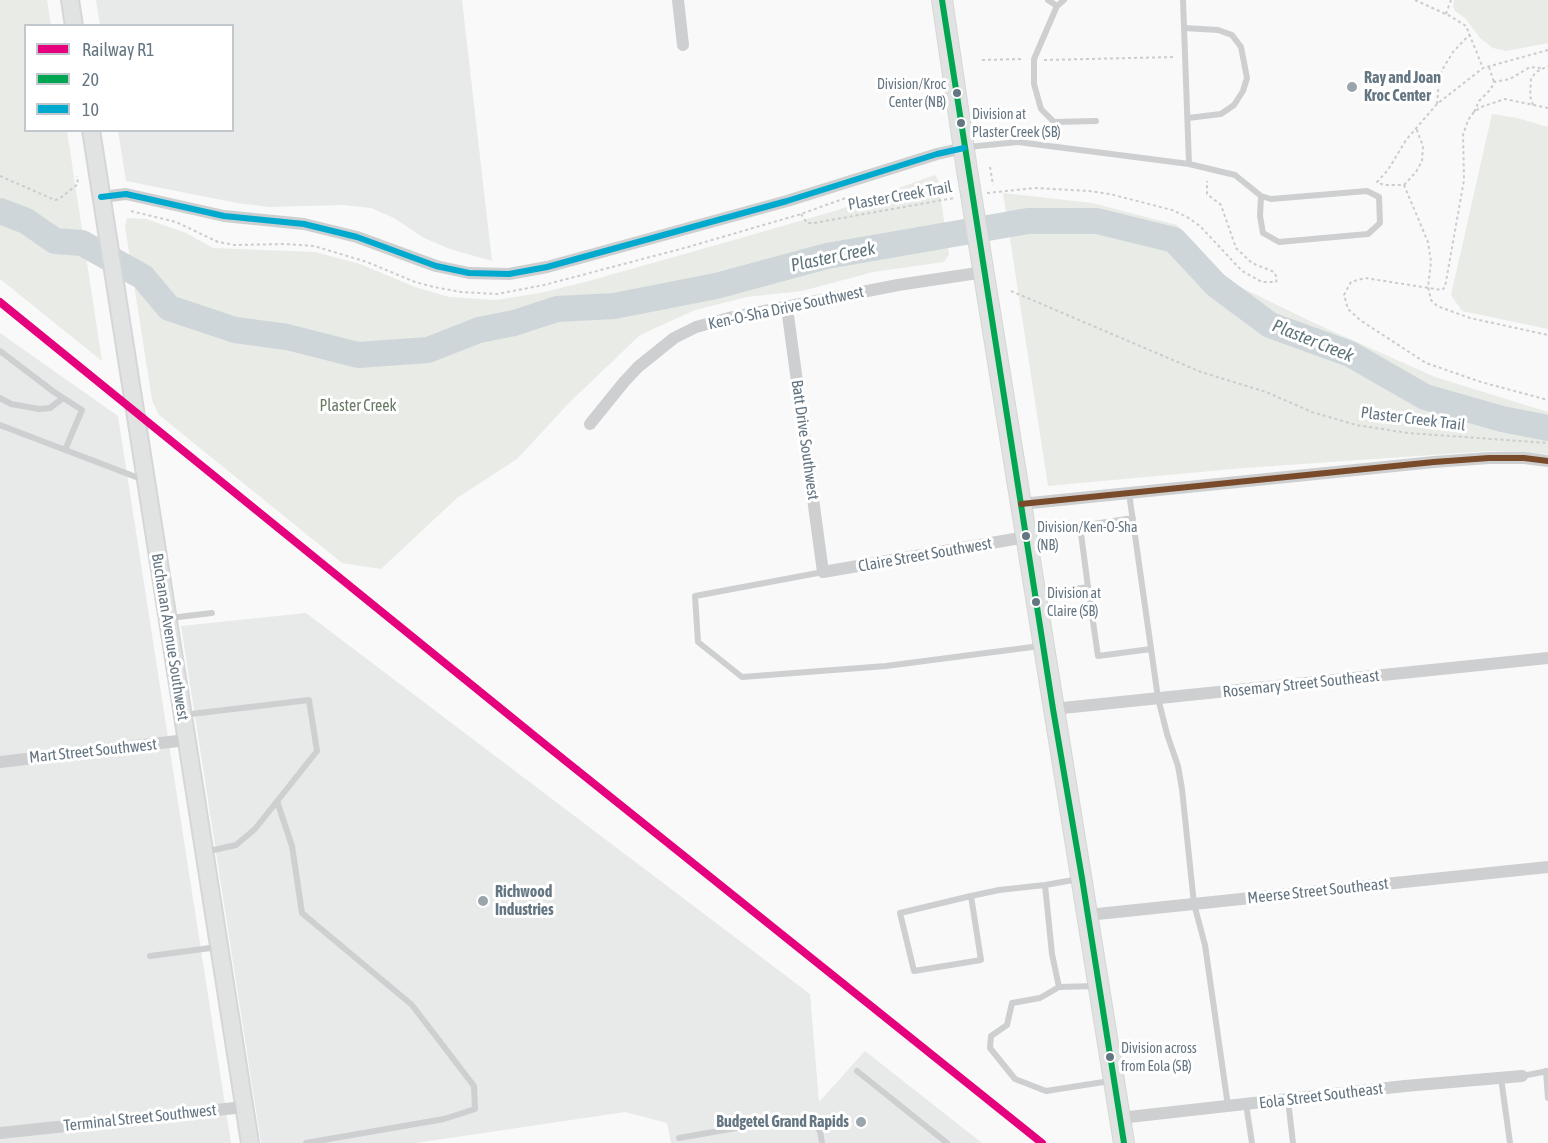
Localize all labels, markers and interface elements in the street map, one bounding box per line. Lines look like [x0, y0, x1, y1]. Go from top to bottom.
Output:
legend [24, 24, 234, 132]
text: Railway R1 [82, 39, 154, 60]
place label: Ray and Joan Kroc Center [1364, 68, 1441, 106]
text: 20 [82, 69, 99, 90]
place label: Division/Kroc Center (NB) [877, 77, 946, 110]
marker: Ray and Joan Kroc Center [1345, 80, 1359, 94]
marker: Division/Kroc Center (NB) [951, 87, 963, 99]
text: 10 [82, 99, 99, 120]
place label: Division at Plaster Creek (SB) [972, 107, 1061, 140]
marker: Division at Plaster Creek (SB) [955, 117, 967, 129]
street label: Plaster Creek Trail [847, 177, 953, 215]
water label: Plaster Creek [789, 238, 877, 276]
street label: Ken-O-Sha Drive Southwest [706, 282, 866, 334]
water label: Plaster Creek [1269, 315, 1357, 367]
street label: Batt Drive Southwest [787, 379, 823, 501]
park label: Plaster Creek [319, 396, 397, 416]
street label: Plaster Creek Trail [1360, 403, 1466, 435]
place label: Division/Ken-O-Sha (NB) [1037, 520, 1137, 552]
marker: Division/Ken-O-Sha (NB) [1020, 530, 1032, 542]
street label: Claire Street Southwest [857, 534, 993, 576]
street label: Buchanan Avenue Southwest [147, 552, 193, 722]
place label: Division at Claire (SB) [1047, 586, 1101, 618]
marker: Division at Claire (SB) [1030, 596, 1042, 608]
street label: Rosemary Street Southeast [1222, 666, 1380, 702]
street label: Mart Street Southwest [28, 735, 158, 767]
street label: Meerse Street Southeast [1247, 874, 1389, 908]
place label: Richwood Industries [495, 882, 554, 920]
marker: Richwood Industries [476, 894, 490, 908]
place label: Division across from Eola (SB) [1121, 1041, 1197, 1074]
marker: Division across from Eola (SB) [1104, 1051, 1116, 1063]
street label: Eola Street Southeast [1258, 1079, 1384, 1113]
street label: Terminal Street Southwest [63, 1100, 217, 1136]
place label: Budgetel Grand Rapids [716, 1112, 849, 1132]
marker: Budgetel Grand Rapids [854, 1115, 868, 1129]

